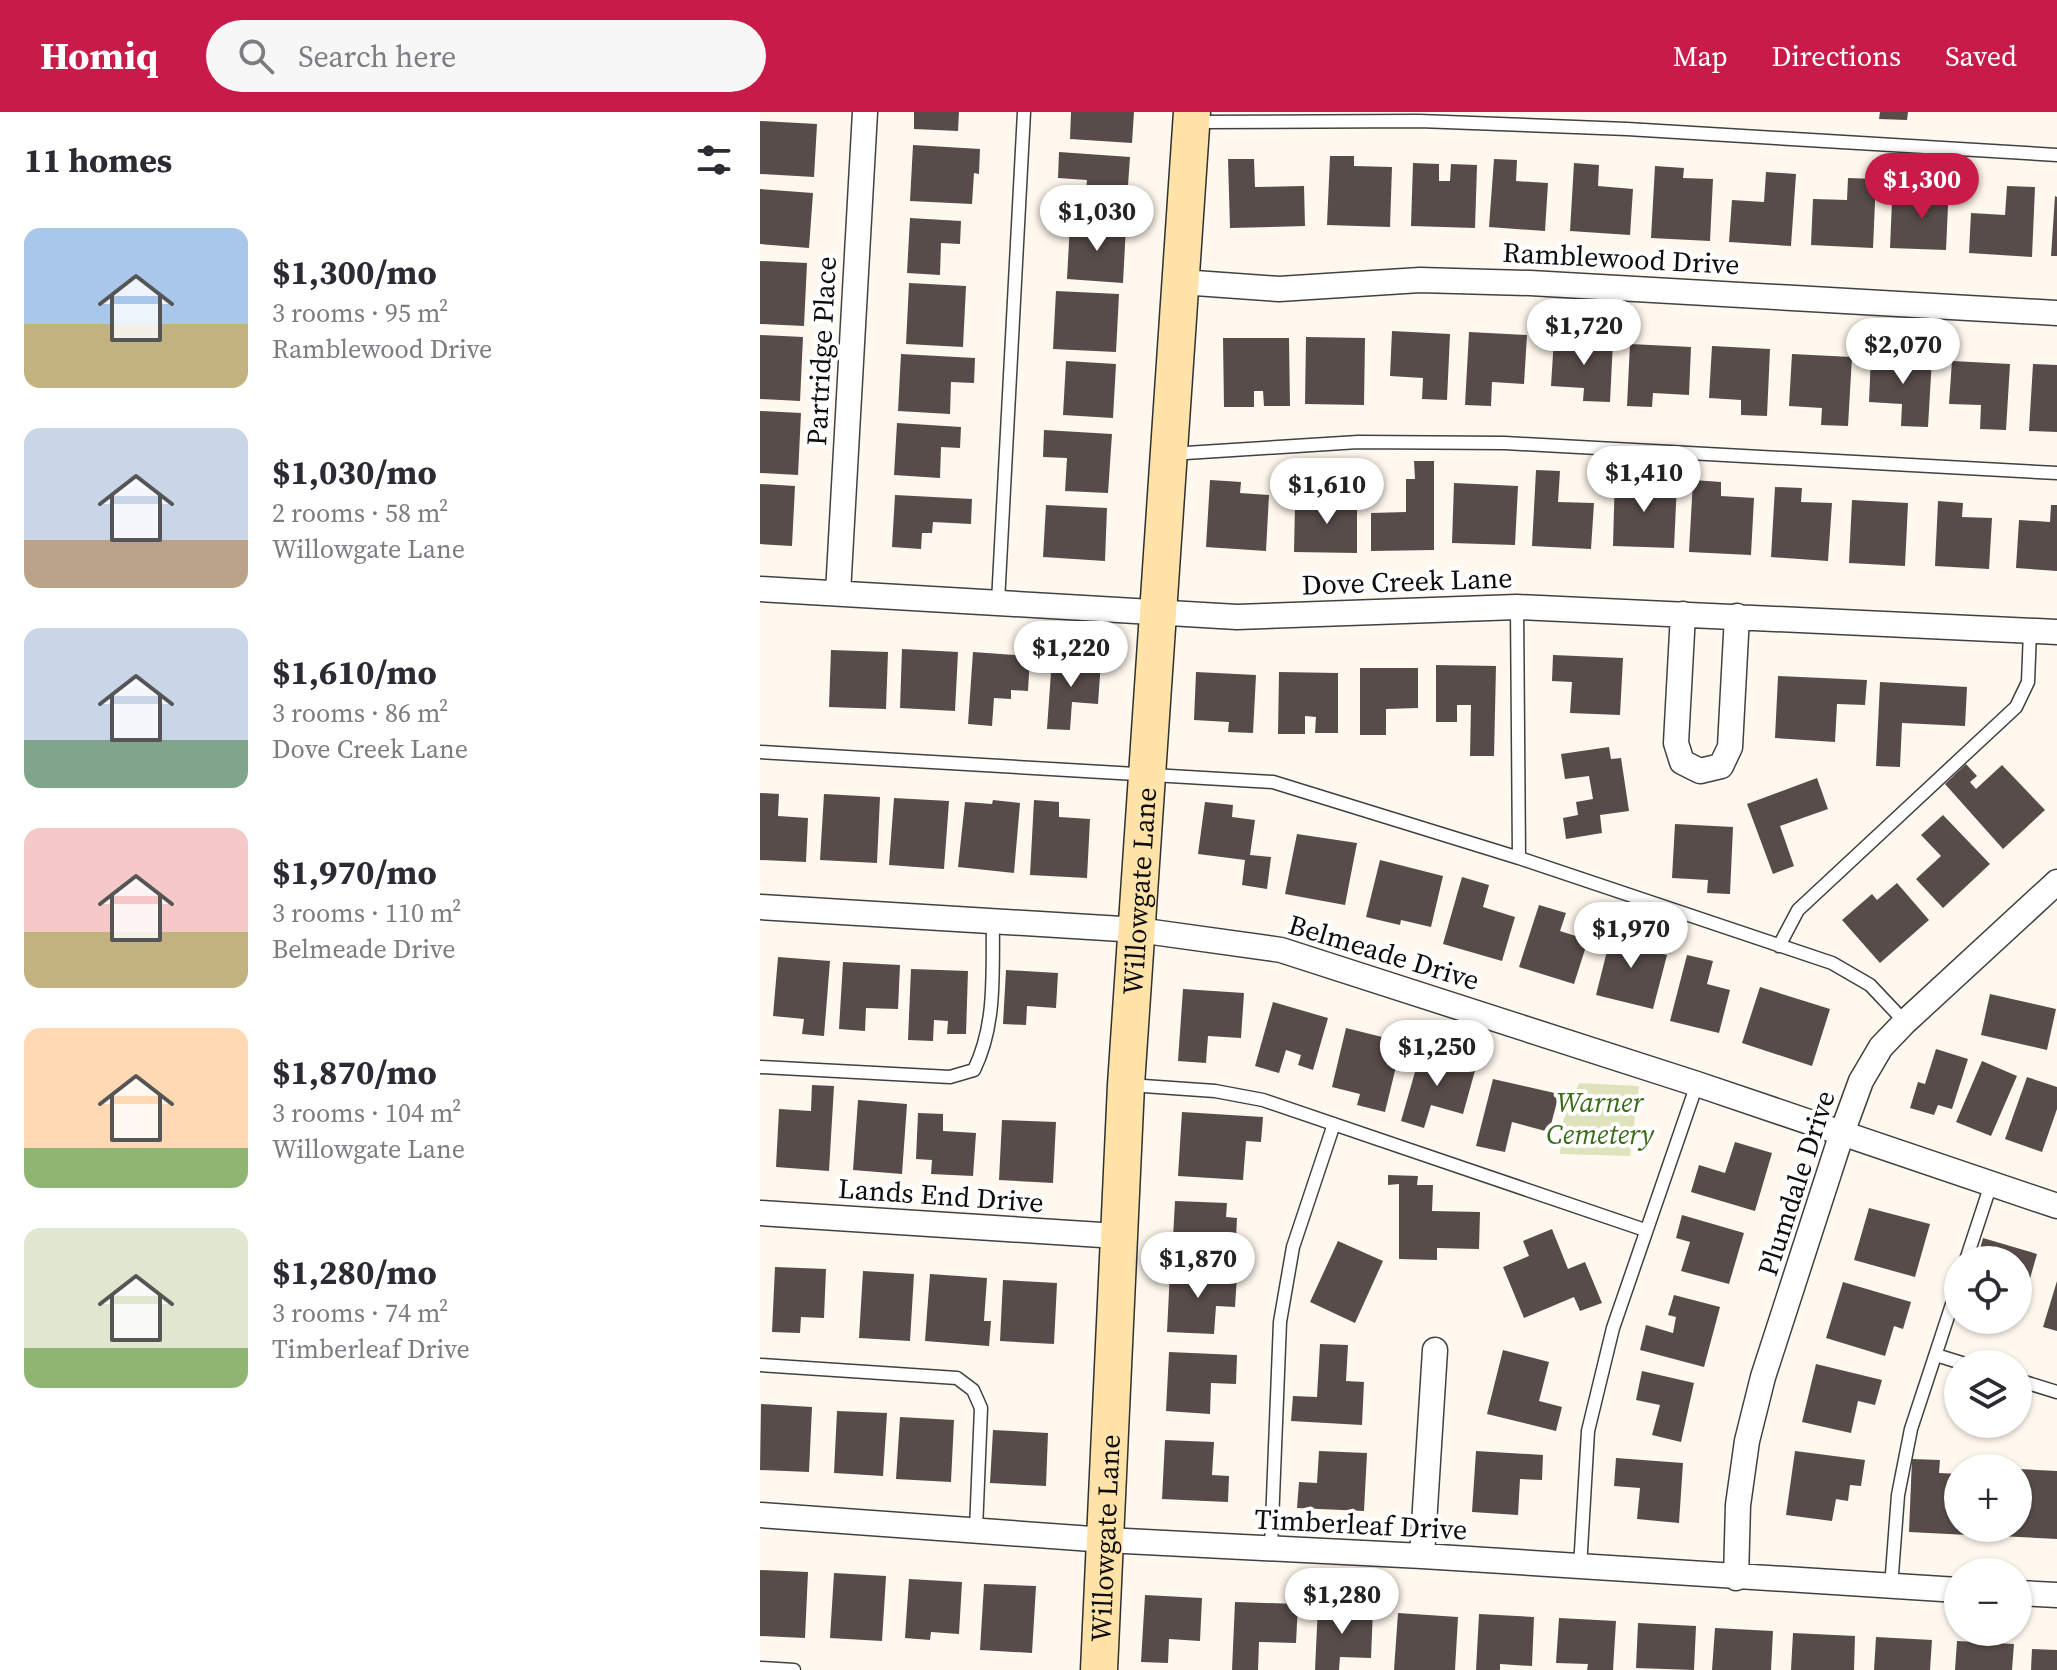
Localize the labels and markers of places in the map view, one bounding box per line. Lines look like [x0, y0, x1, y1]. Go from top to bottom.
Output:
pin: $1,300 [1857, 153, 1987, 221]
pin: $1,030 [1032, 185, 1162, 253]
pin: $1,720 [1519, 299, 1649, 367]
pin: $2,070 [1838, 318, 1968, 386]
pin: $1,410 [1579, 446, 1709, 514]
pin: $1,610 [1262, 458, 1392, 526]
pin: $1,220 [1006, 621, 1136, 689]
pin: $1,970 [1566, 902, 1696, 970]
pin: $1,250 [1372, 1020, 1502, 1088]
pin: $1,870 [1133, 1232, 1263, 1300]
pin: $1,280 [1277, 1568, 1407, 1636]

